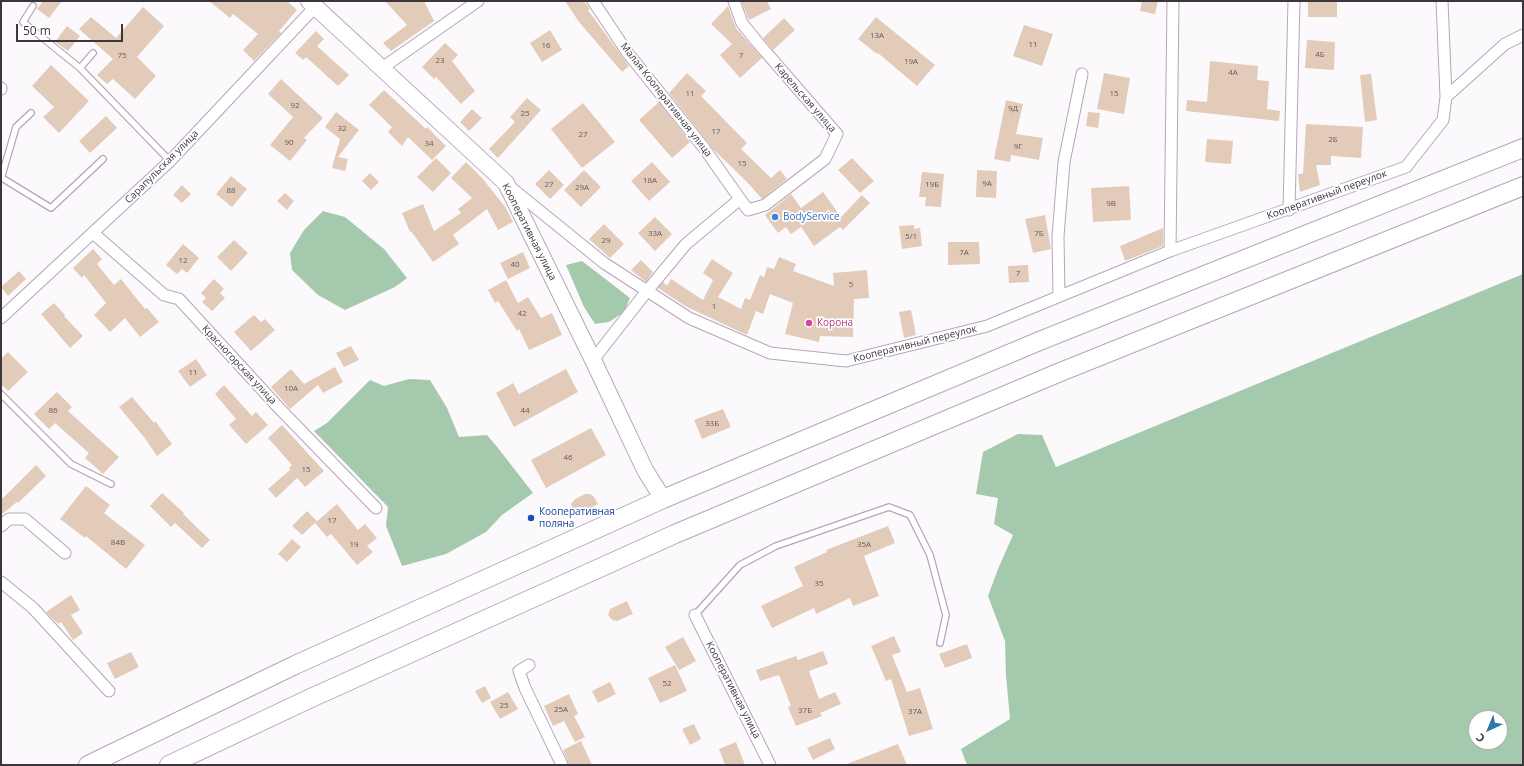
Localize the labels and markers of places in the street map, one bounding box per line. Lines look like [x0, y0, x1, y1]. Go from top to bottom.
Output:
place label: BodyService [783, 211, 840, 223]
marker: BodyService [770, 212, 780, 222]
place label: Корона [817, 317, 853, 329]
marker: Корона [804, 318, 814, 328]
place label: Кооперативная поляна [539, 506, 615, 530]
marker: Кооперативная поляна [526, 513, 536, 523]

